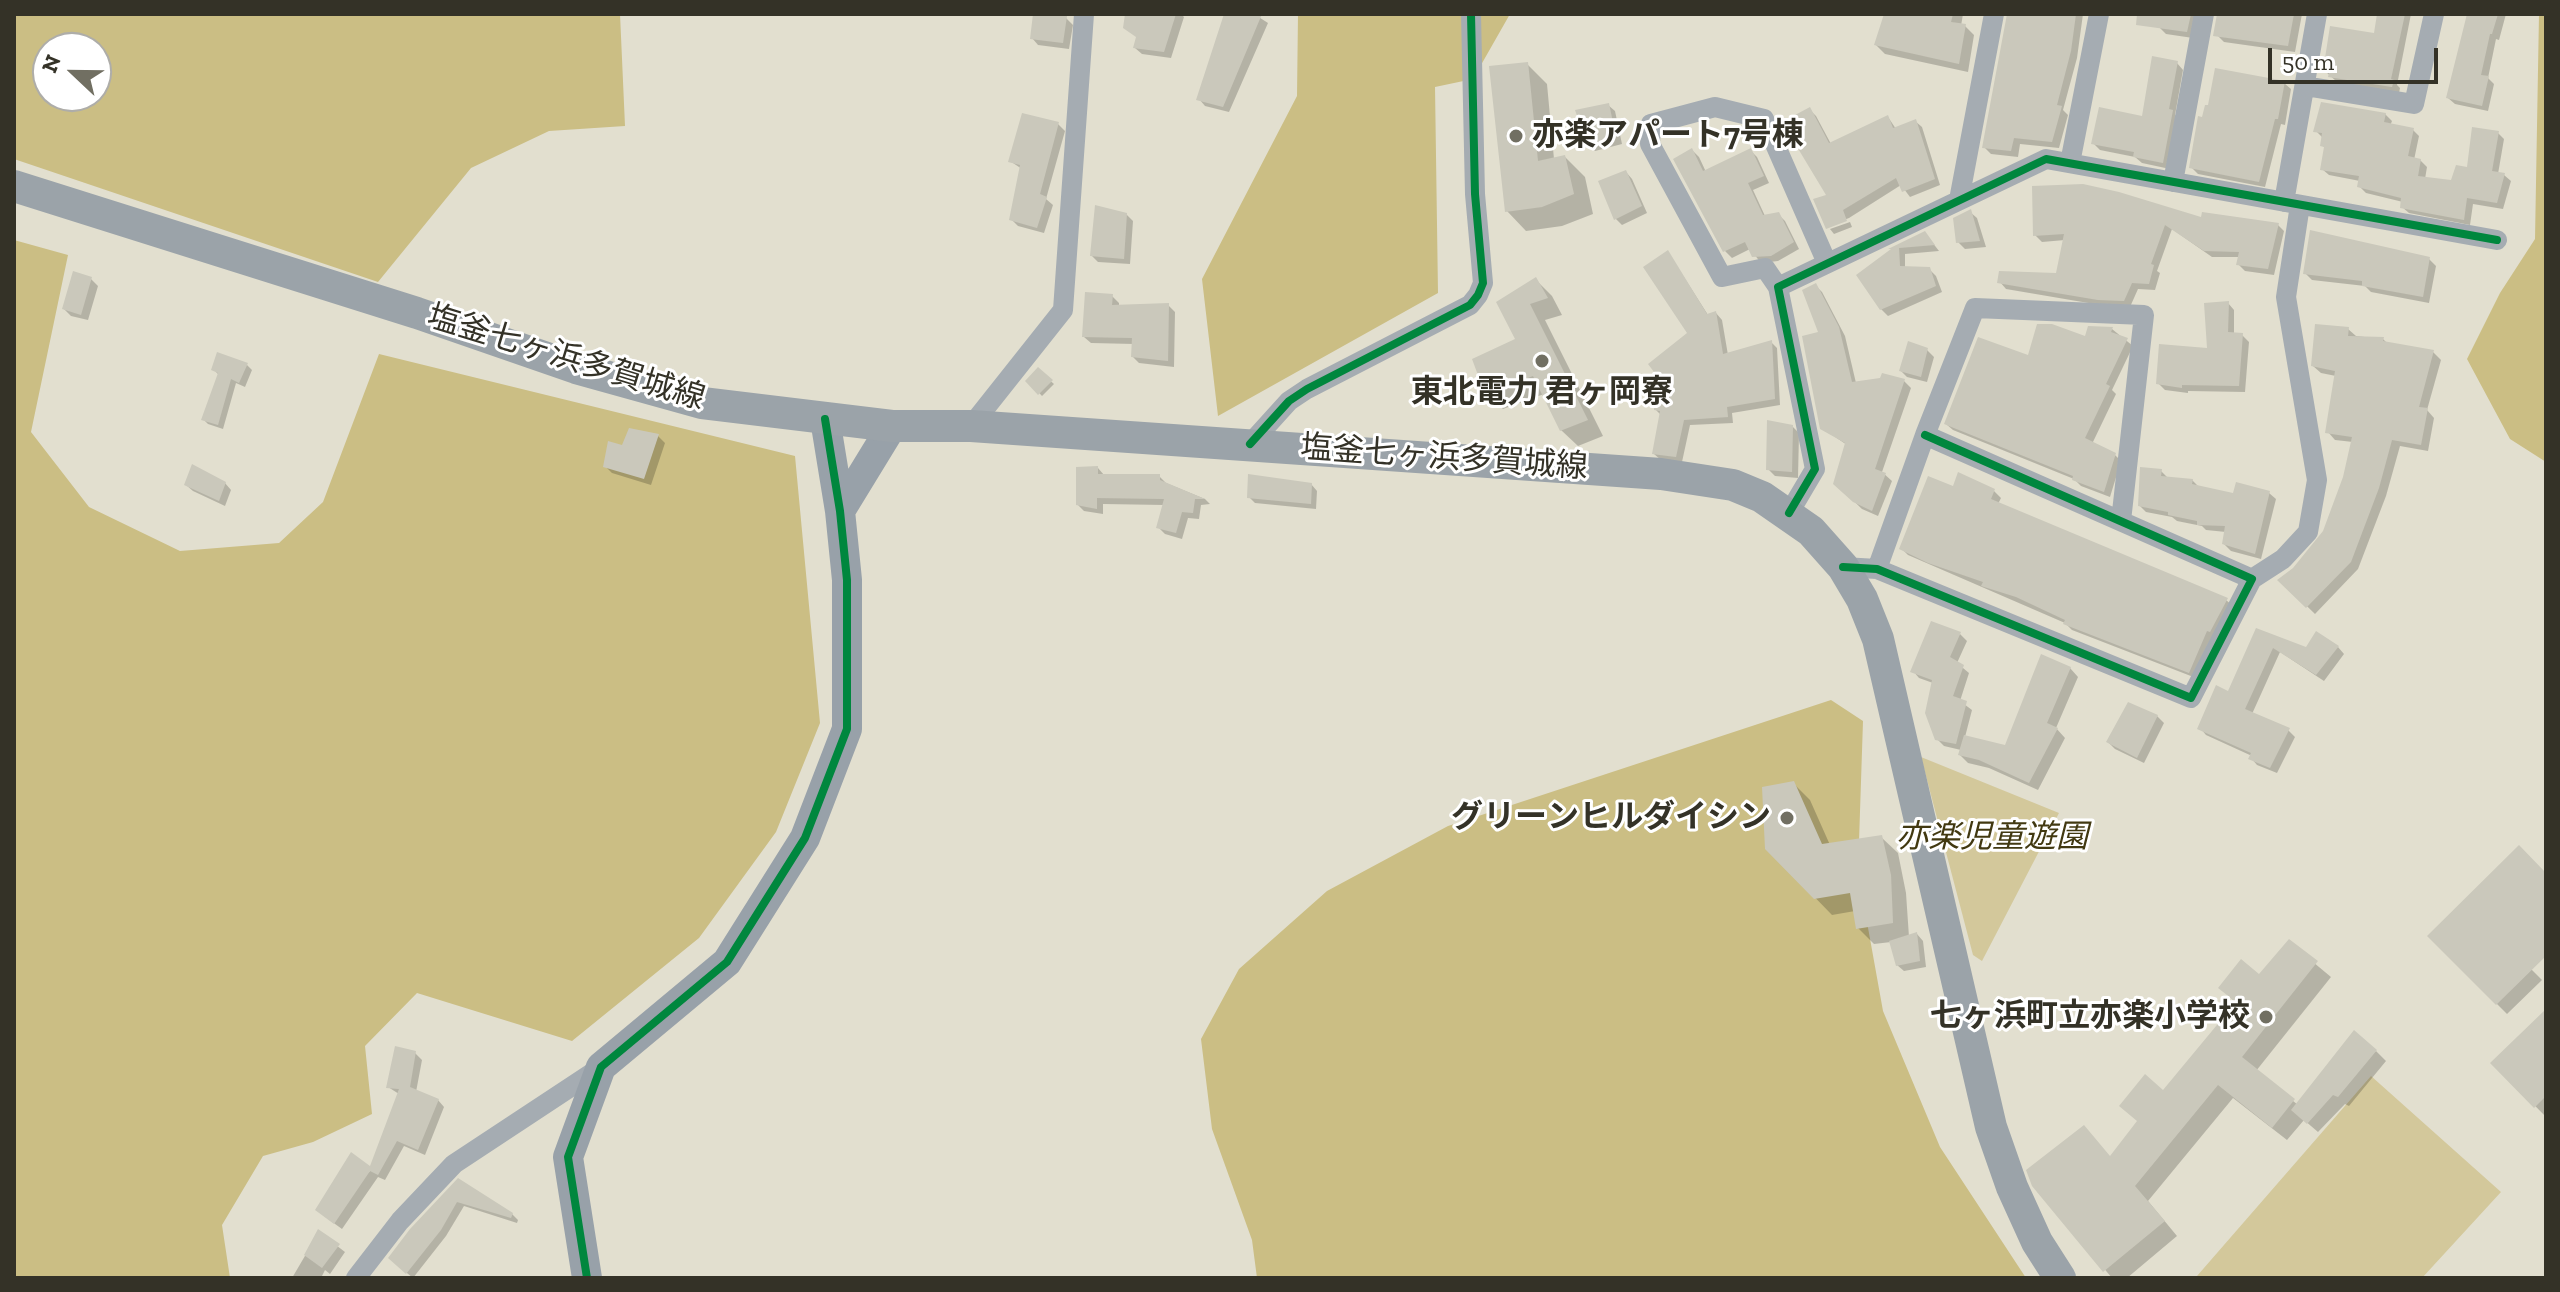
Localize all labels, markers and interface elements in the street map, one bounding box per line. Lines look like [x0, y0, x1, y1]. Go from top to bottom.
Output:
north arrow [32, 32, 112, 112]
scale bar [2272, 32, 2442, 82]
text: 50 m [2282, 47, 2334, 76]
text: N [35, 51, 67, 76]
place label: 亦楽アパート7号棟 [1532, 117, 1804, 155]
marker: 亦楽アパート7号棟 [1507, 127, 1525, 145]
street label: 塩釜七ヶ浜多賀城線 [423, 298, 709, 418]
marker: 東北電力 君ヶ岡寮 [1533, 352, 1551, 370]
place label: 東北電力 君ヶ岡寮 [1411, 374, 1673, 412]
street label: 塩釜七ヶ浜多賀城線 [1299, 429, 1589, 487]
place label: グリーンヒルダイシン [1451, 799, 1771, 837]
marker: グリーンヒルダイシン [1778, 809, 1796, 827]
park label: 亦楽児童遊園 [1896, 819, 2088, 857]
place label: 七ヶ浜町立亦楽小学校 [1930, 998, 2250, 1036]
marker: 七ヶ浜町立亦楽小学校 [2257, 1008, 2275, 1026]

